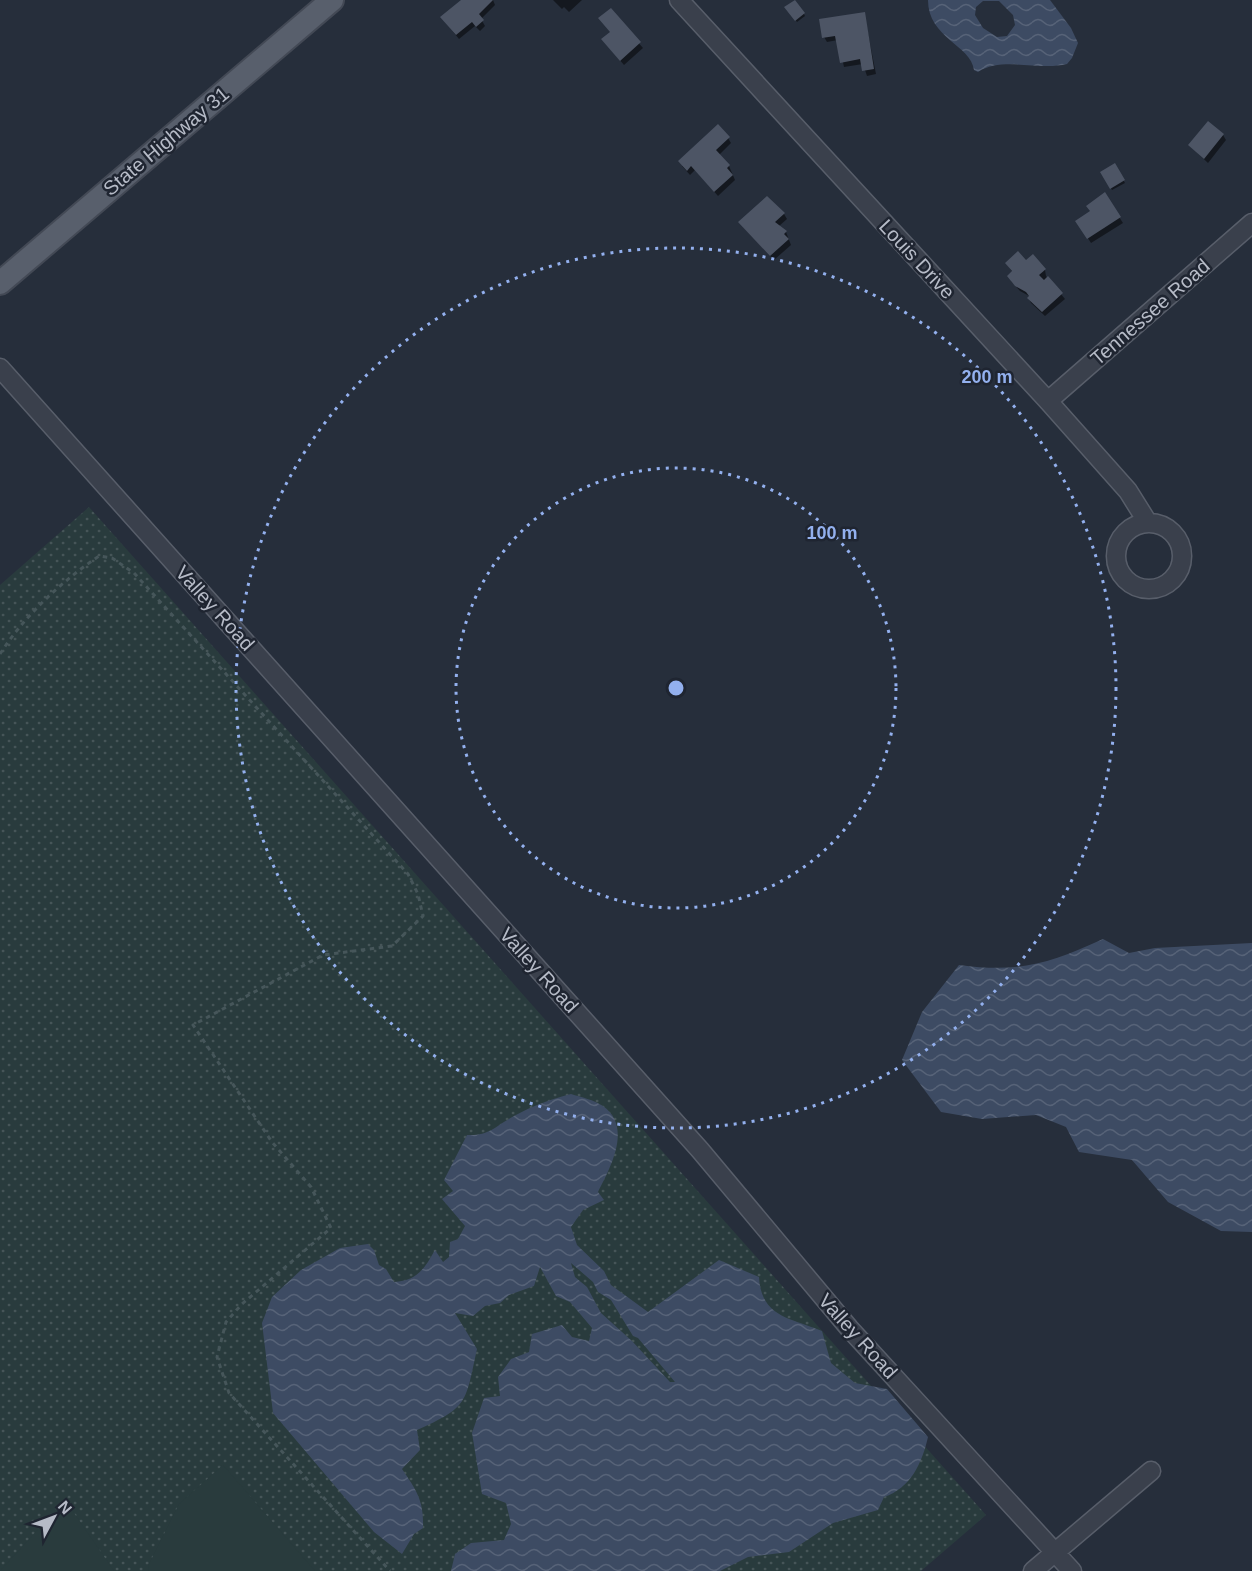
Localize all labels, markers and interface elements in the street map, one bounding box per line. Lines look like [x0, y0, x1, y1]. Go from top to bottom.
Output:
street label: State Highway 31 [99, 82, 233, 200]
street label: Louis Drive [875, 215, 959, 303]
street label: Tennessee Road [1086, 254, 1214, 370]
text: 200 m [961, 367, 1013, 387]
text: 100 m [806, 523, 858, 543]
street label: Valley Road [171, 561, 259, 655]
centre of rings [666, 678, 686, 698]
street label: Valley Road [495, 923, 583, 1017]
street label: Valley Road [814, 1289, 902, 1383]
north arrow [24, 1487, 84, 1547]
text: N [55, 1498, 75, 1517]

